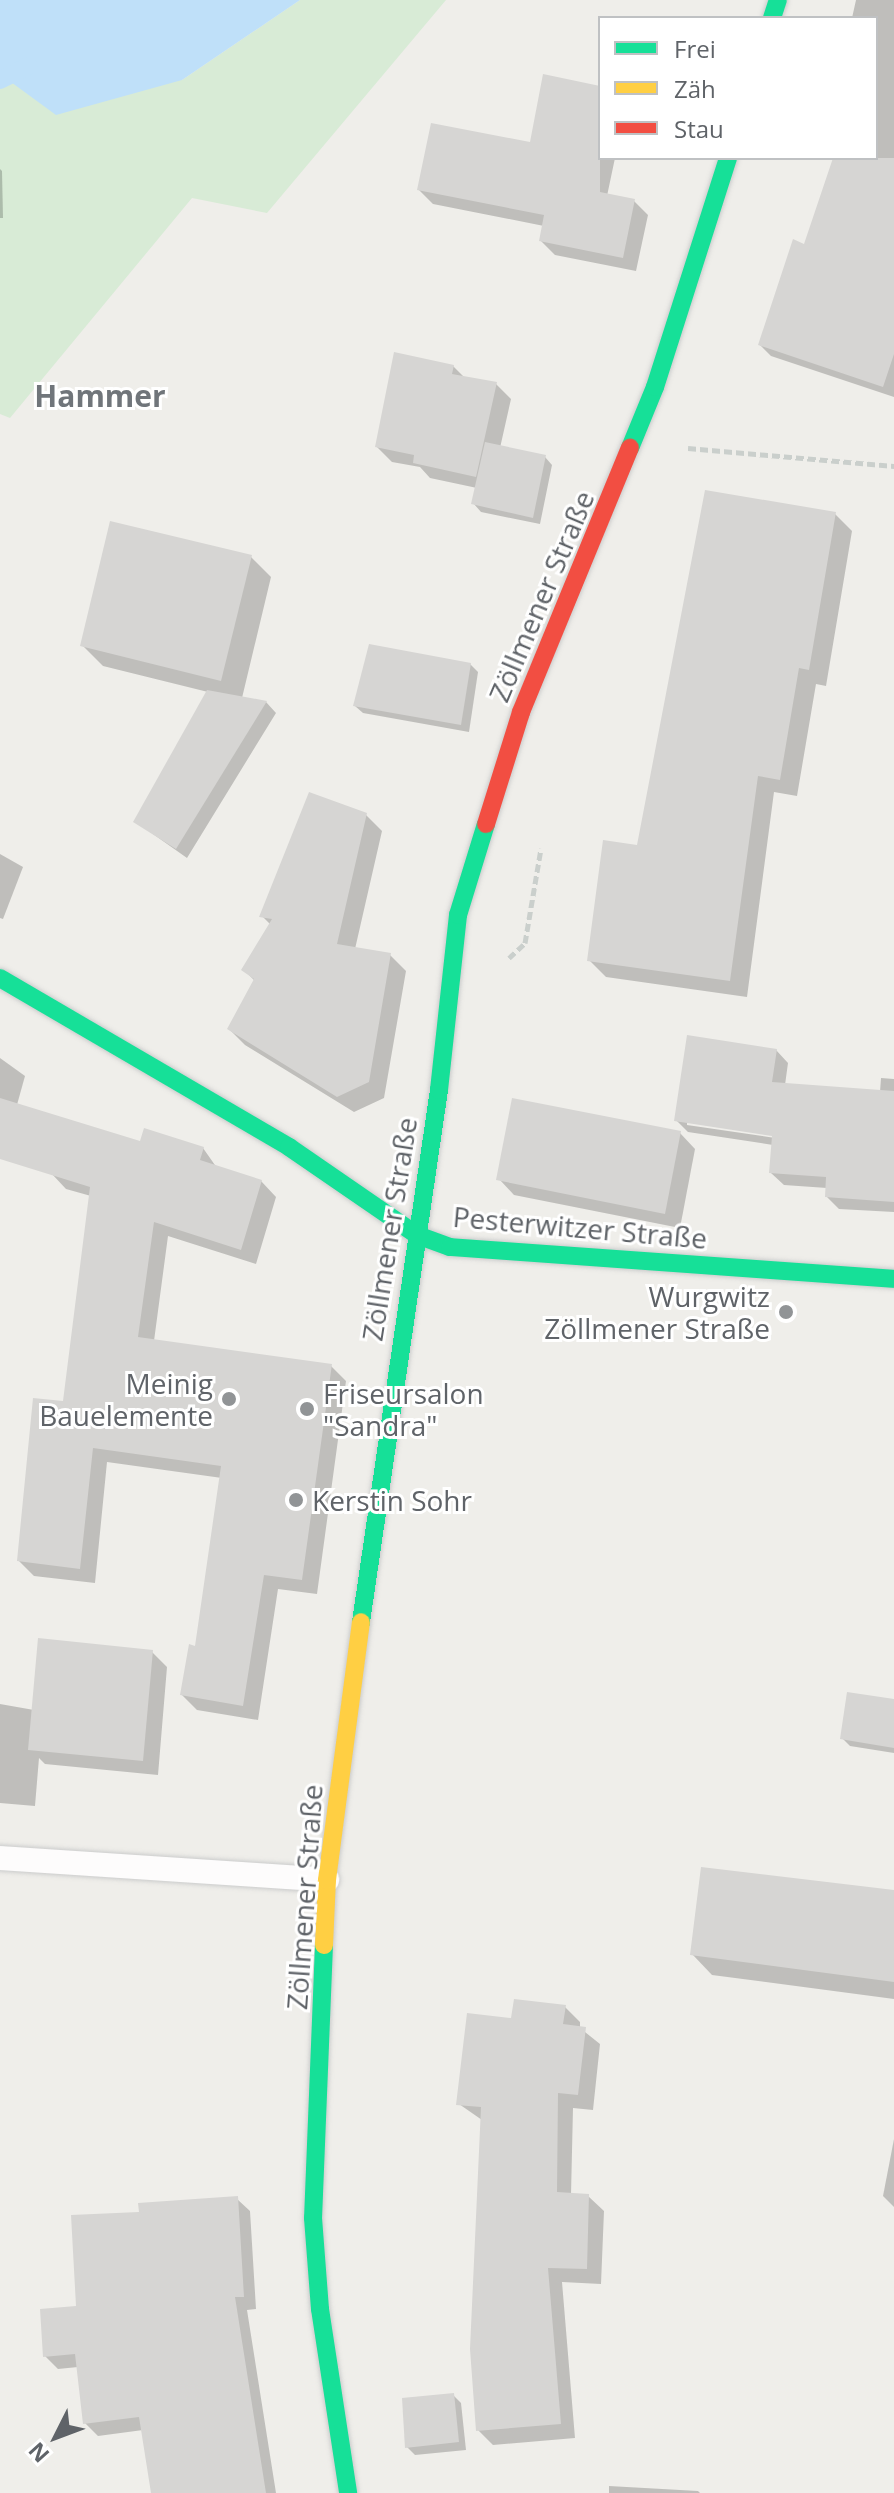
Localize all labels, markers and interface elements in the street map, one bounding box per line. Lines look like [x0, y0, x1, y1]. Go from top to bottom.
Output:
legend [598, 16, 878, 160]
text: Frei [674, 32, 716, 65]
text: Zäh [674, 72, 716, 105]
text: Stau [674, 112, 724, 145]
district label: Hammer [34, 378, 166, 414]
street label: Zöllmener Straße [481, 486, 601, 706]
street label: Zöllmener Straße [355, 1115, 423, 1343]
street label: Pesterwitzer Straße [452, 1199, 708, 1255]
place label: Wurgwitz Zöllmener Straße [544, 1279, 770, 1345]
marker: Wurgwitz Zöllmener Straße [777, 1303, 795, 1321]
place label: Meinig Bauelemente [39, 1366, 213, 1432]
place label: Friseursalon "Sandra" [323, 1376, 484, 1442]
marker: Meinig Bauelemente [220, 1390, 238, 1408]
marker: Friseursalon "Sandra" [298, 1400, 316, 1418]
place label: Kerstin Sohr [312, 1483, 472, 1517]
marker: Kerstin Sohr [287, 1491, 305, 1509]
street label: Zöllmener Straße [279, 1783, 329, 2011]
north arrow [16, 2397, 96, 2477]
text: N [21, 2436, 55, 2470]

